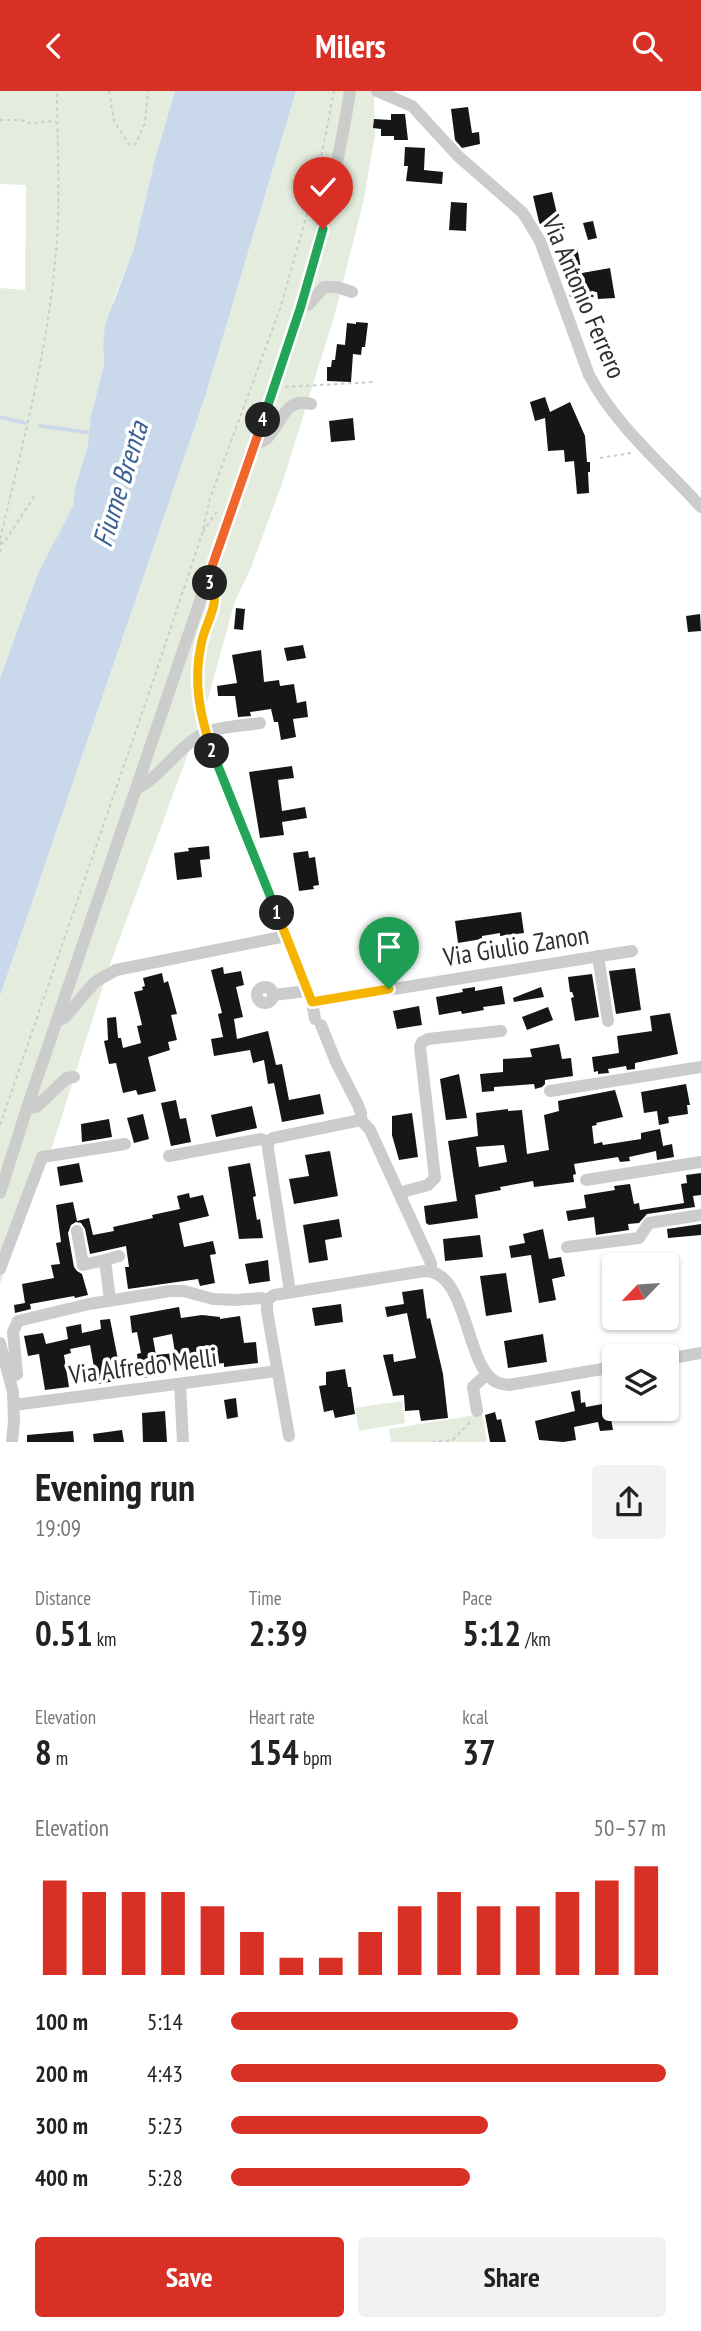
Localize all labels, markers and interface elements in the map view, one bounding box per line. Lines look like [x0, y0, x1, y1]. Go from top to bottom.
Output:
text: Milers [315, 25, 386, 67]
icon: back [35, 27, 73, 65]
icon: search [628, 27, 666, 65]
pin [293, 157, 353, 229]
icon: check [304, 168, 342, 206]
street label: Via Antonio Ferrero [535, 210, 634, 383]
pin: 4 [246, 403, 280, 437]
text: 4 [258, 407, 267, 431]
water label: Fiume Brenta [83, 415, 157, 551]
pin: 3 [192, 566, 228, 601]
text: 3 [205, 570, 214, 594]
pin: 2 [194, 733, 230, 769]
text: 2 [207, 738, 216, 762]
pin: 1 [260, 895, 294, 931]
text: 1 [272, 900, 281, 924]
pin [359, 917, 419, 989]
street label: Via Giulio Zanon [440, 918, 591, 973]
icon: arrive [370, 928, 408, 966]
north arrow [602, 1253, 679, 1330]
map controls [602, 1253, 679, 1421]
street label: Via Alfredo Melli [66, 1340, 219, 1391]
button: layers [602, 1344, 679, 1421]
text: Evening run [35, 1462, 195, 1511]
button: share [592, 1465, 666, 1539]
text: 19:09 [35, 1513, 81, 1542]
text: Distance [35, 1586, 91, 1610]
text: Time [249, 1586, 282, 1610]
text: Pace [462, 1586, 492, 1610]
text: 0.51 [35, 1610, 93, 1656]
text: 2:39 [249, 1610, 308, 1656]
text: 5:12 [462, 1610, 521, 1656]
text: km [93, 1627, 116, 1651]
text: /km [521, 1627, 551, 1651]
text: Elevation [35, 1705, 96, 1729]
text: Heart rate [249, 1705, 315, 1729]
text: kcal [462, 1705, 488, 1729]
text: 8 [35, 1729, 52, 1775]
text: 154 [249, 1729, 299, 1775]
text: 37 [462, 1729, 496, 1775]
text: m [52, 1746, 68, 1770]
text: bpm [299, 1746, 332, 1770]
text: Elevation [35, 1813, 109, 1842]
text: 50–57 m [594, 1813, 666, 1842]
text: 100 m [35, 2007, 88, 2036]
text: 5:14 [147, 2007, 183, 2036]
text: 200 m [35, 2059, 88, 2088]
text: 4:43 [147, 2059, 183, 2088]
text: 300 m [35, 2111, 88, 2140]
text: 5:23 [147, 2111, 183, 2140]
text: 400 m [35, 2163, 88, 2192]
text: 5:28 [147, 2163, 183, 2192]
button: Save [35, 2237, 344, 2317]
button: Share [358, 2237, 666, 2317]

